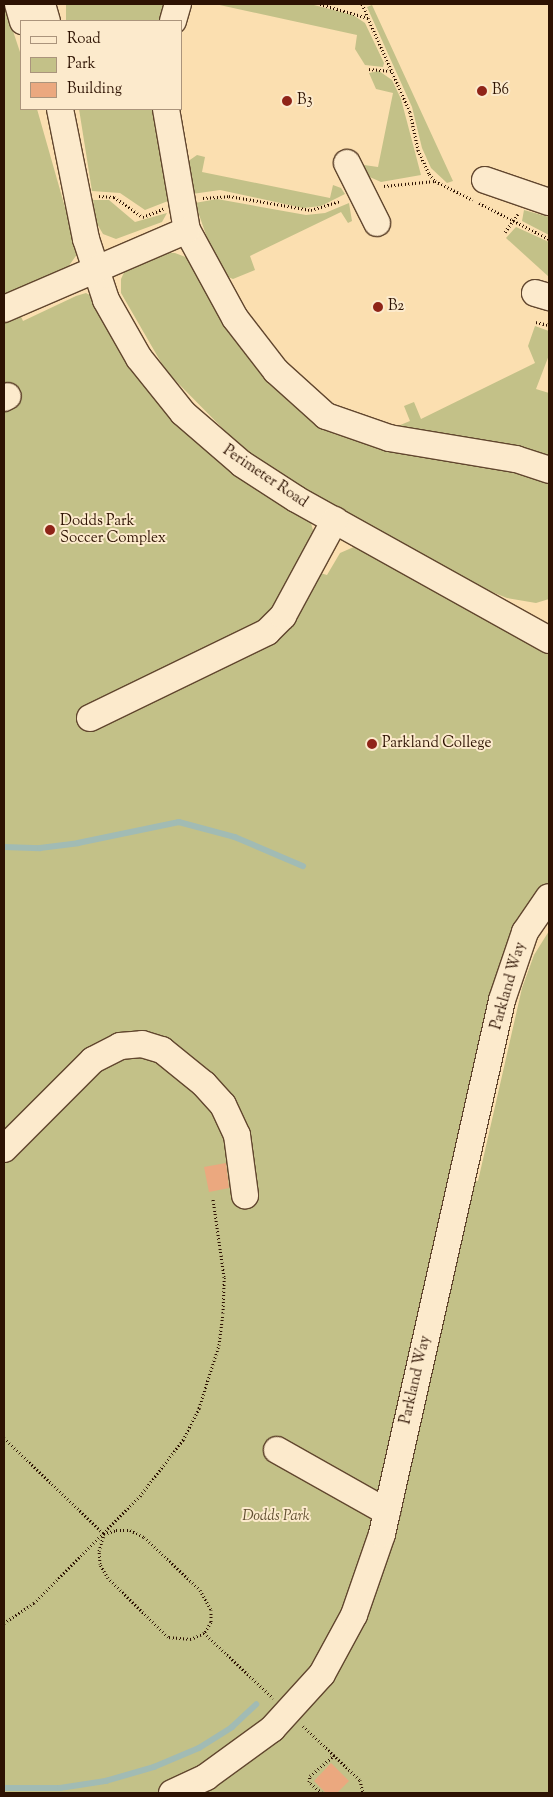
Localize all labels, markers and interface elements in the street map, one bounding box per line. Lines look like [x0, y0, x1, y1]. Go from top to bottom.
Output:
legend [20, 20, 182, 110]
text: Road [67, 29, 101, 50]
text: Park [67, 54, 96, 75]
text: Building [67, 79, 122, 100]
place label: B6 [492, 82, 509, 100]
marker: B6 [476, 85, 488, 97]
place label: B3 [297, 92, 313, 110]
marker: B3 [281, 95, 293, 107]
place label: B2 [388, 298, 404, 316]
marker: B2 [372, 301, 384, 313]
street label: Perimeter Road [219, 442, 311, 512]
place label: Dodds Park Soccer Complex [60, 512, 166, 547]
marker: Dodds Park Soccer Complex [44, 524, 56, 536]
place label: Parkland College [382, 735, 491, 753]
marker: Parkland College [366, 738, 378, 750]
street label: Parkland Way [488, 940, 530, 1032]
street label: Parkland Way [397, 1334, 435, 1426]
park label: Dodds Park [242, 1508, 310, 1526]

